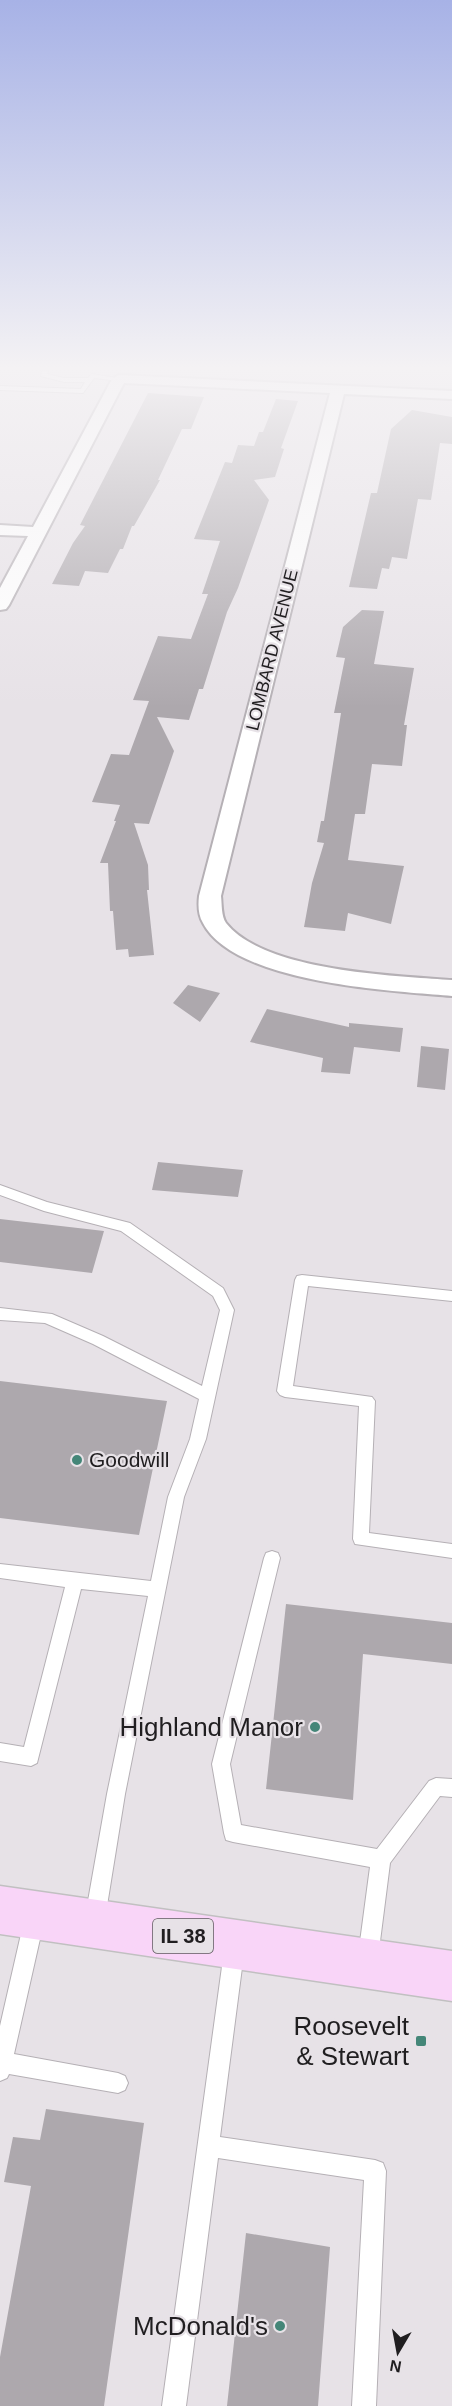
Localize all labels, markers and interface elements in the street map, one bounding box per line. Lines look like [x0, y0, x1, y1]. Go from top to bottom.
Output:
street label: LOMBARD AVENUE [242, 567, 302, 733]
place label: Goodwill [89, 1448, 170, 1471]
marker: Goodwill [70, 1453, 84, 1467]
place label: Highland Manor [119, 1712, 303, 1742]
marker: Highland Manor [308, 1720, 322, 1734]
road number: IL 38 [153, 1919, 213, 1953]
place label: Roosevelt & Stewart [293, 2011, 410, 2071]
marker: Roosevelt & Stewart [414, 2034, 428, 2048]
place label: McDonald's [133, 2311, 268, 2341]
marker: McDonald's [273, 2319, 287, 2333]
north arrow [368, 2322, 428, 2382]
text: N [388, 2357, 403, 2376]

